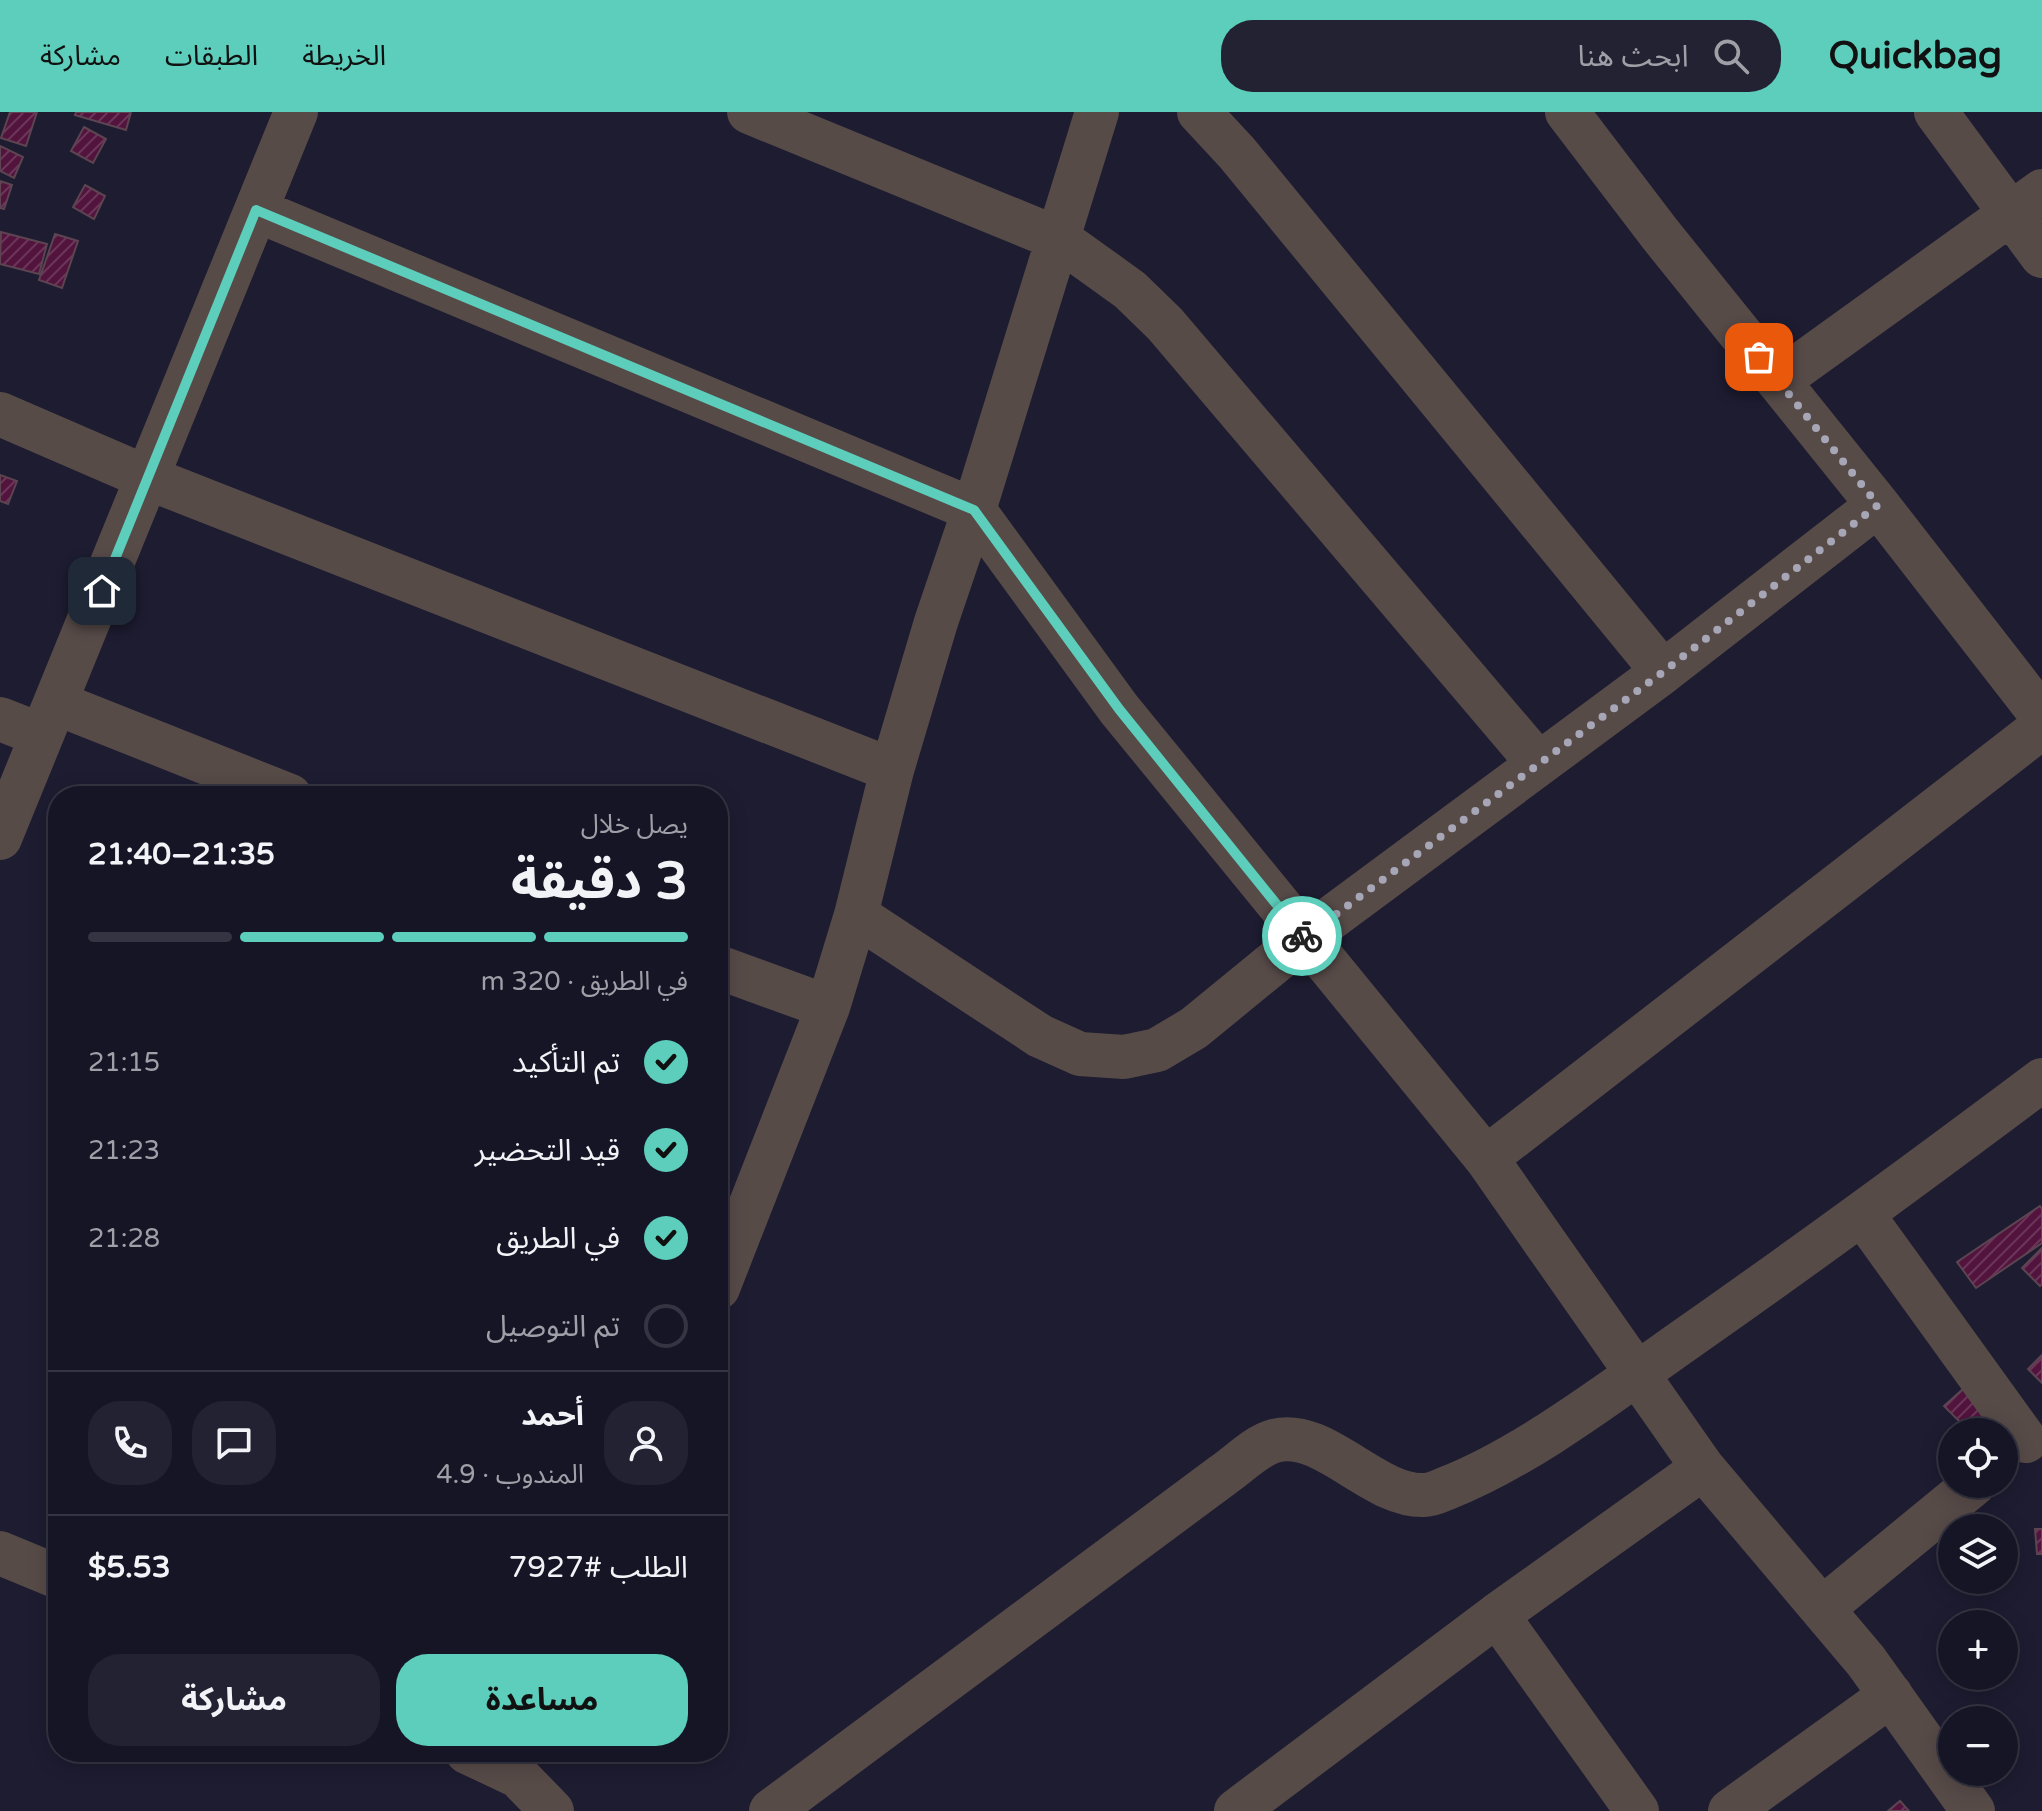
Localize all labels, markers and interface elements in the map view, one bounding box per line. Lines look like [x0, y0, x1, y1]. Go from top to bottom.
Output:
search box [1221, 20, 1781, 92]
text: Quickbag [1829, 33, 2002, 79]
icon: search [1709, 34, 1753, 78]
text: ابحث هنا [1577, 38, 1689, 75]
text: مشاركة [40, 39, 121, 73]
text: الطبقات [165, 39, 258, 73]
text: الخريطة [302, 39, 386, 73]
pin [1725, 323, 1793, 391]
icon: bag [1737, 335, 1781, 379]
pin [68, 557, 136, 625]
icon: home [80, 569, 124, 613]
text: يصل خلال [581, 809, 688, 840]
text: 21:35–21:40 [88, 836, 275, 873]
text: 3 دقيقة [511, 850, 688, 913]
courier [1262, 896, 1342, 976]
icon: bike [1280, 914, 1324, 958]
text: في الطريق · 320 m [481, 966, 688, 997]
icon: check [644, 1040, 688, 1084]
text: تم التأكيد [512, 1044, 620, 1081]
text: 21:15 [88, 1047, 160, 1078]
icon: check [644, 1128, 688, 1172]
text: قيد التحضير [475, 1132, 620, 1169]
text: 21:23 [88, 1135, 160, 1166]
icon: check [644, 1216, 688, 1260]
text: في الطريق [496, 1220, 620, 1257]
text: 21:28 [88, 1223, 160, 1254]
text: تم التوصيل [486, 1308, 620, 1345]
text: أحمد [521, 1397, 584, 1434]
button: phone [88, 1401, 172, 1485]
button: chat [192, 1401, 276, 1485]
button: person [604, 1401, 688, 1485]
map controls [1938, 1418, 2018, 1786]
button: locate [1938, 1418, 2018, 1498]
text: المندوب · 4.9 [436, 1459, 584, 1490]
button: layers [1938, 1514, 2018, 1594]
text: $5.53 [88, 1549, 171, 1586]
text: الطلب #7927 [508, 1549, 688, 1586]
button: + [1938, 1610, 2018, 1690]
button: مشاركة [88, 1654, 380, 1746]
button: مساعدة [396, 1654, 688, 1746]
button: − [1938, 1706, 2018, 1786]

